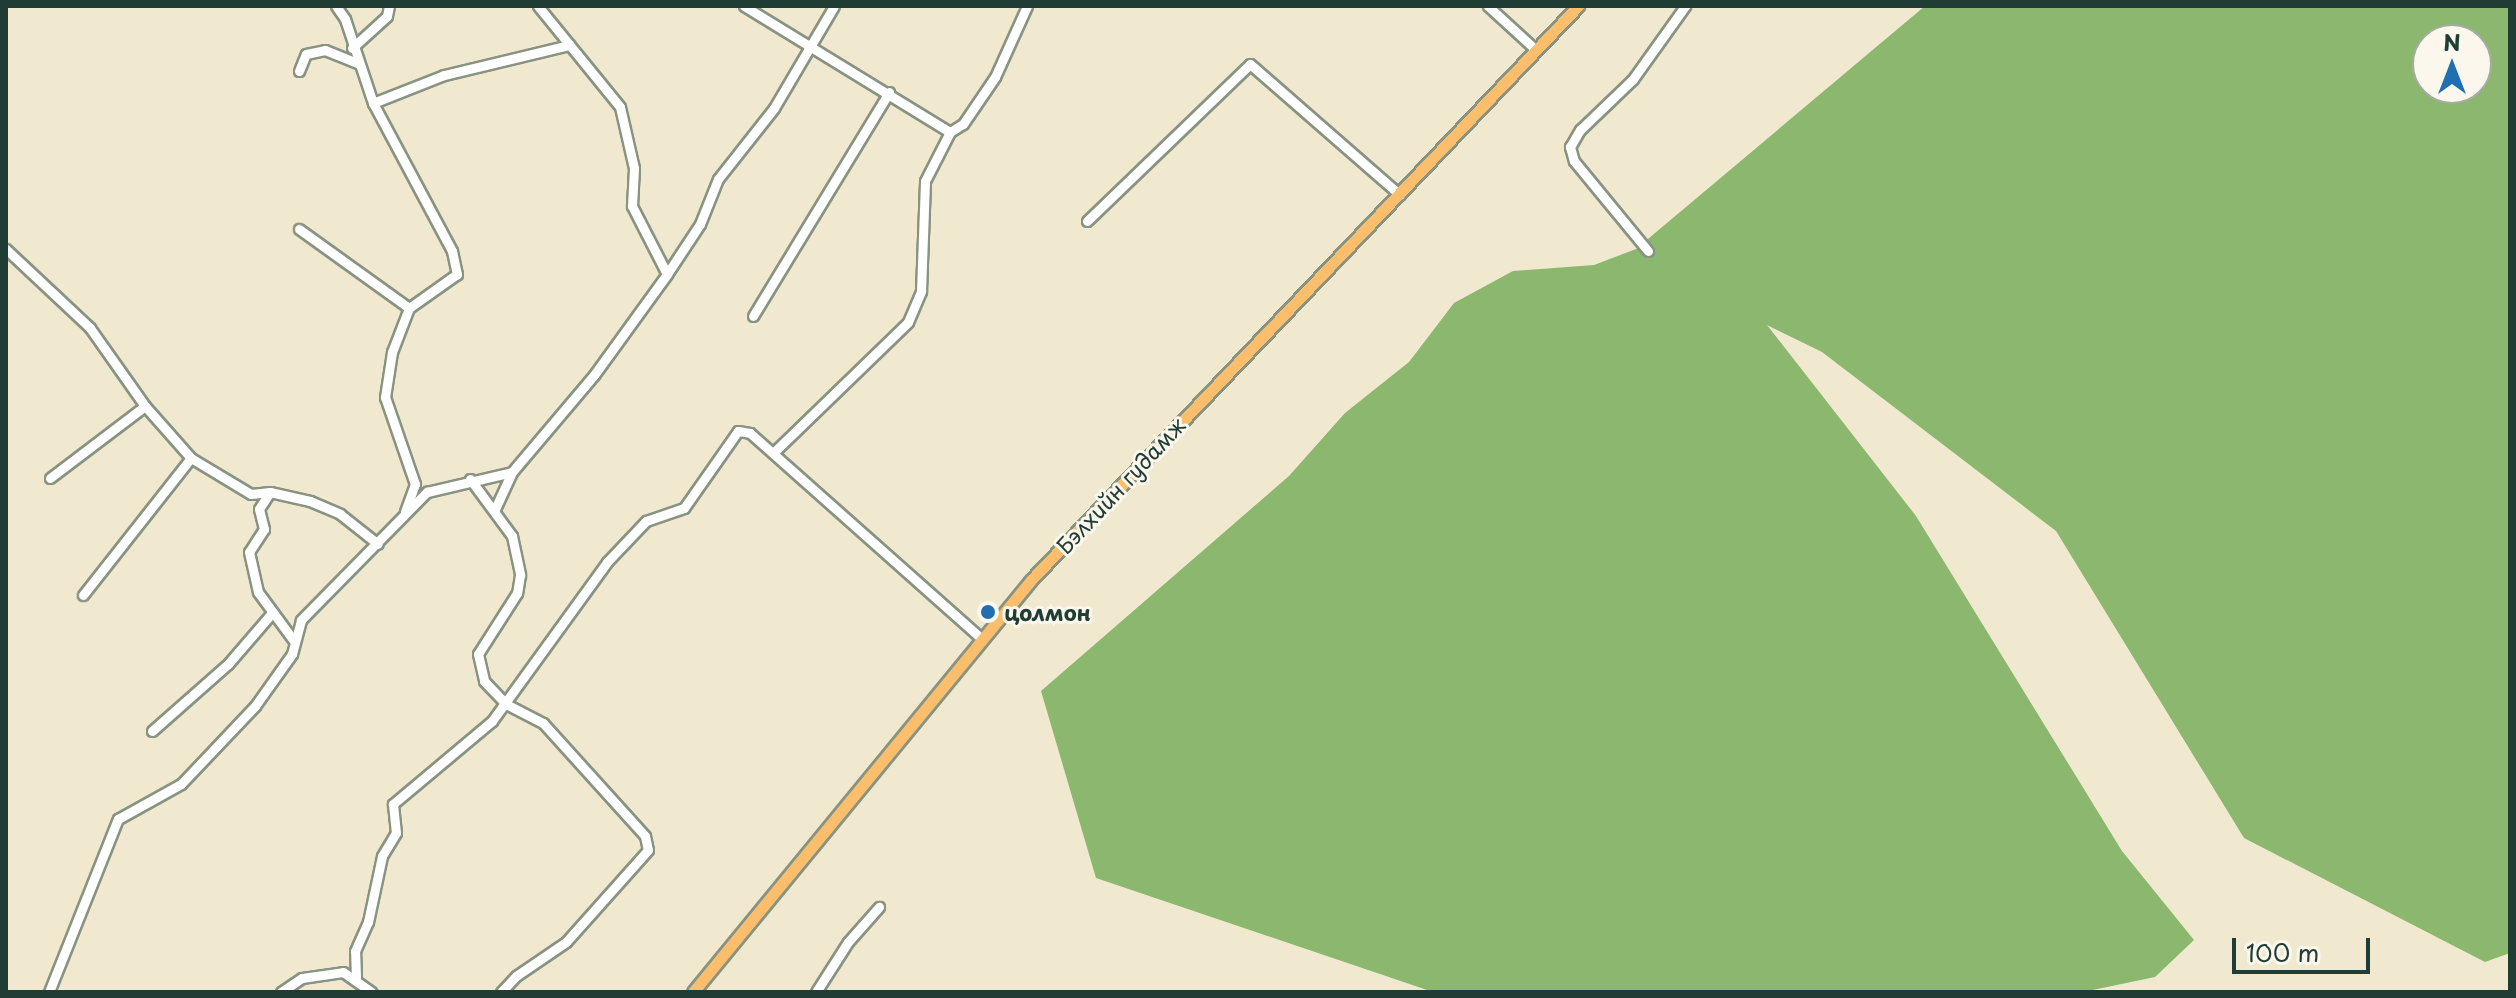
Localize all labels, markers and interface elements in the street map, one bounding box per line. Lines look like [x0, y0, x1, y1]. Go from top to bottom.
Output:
north arrow [2412, 24, 2492, 104]
text: N [2443, 25, 2461, 58]
street label: Бэлхийн гудамж [1050, 411, 1190, 559]
place label: цолмон [1004, 599, 1091, 625]
marker: цолмон [979, 603, 997, 621]
scale bar [2236, 922, 2374, 972]
text: 100 m [2246, 934, 2319, 970]

